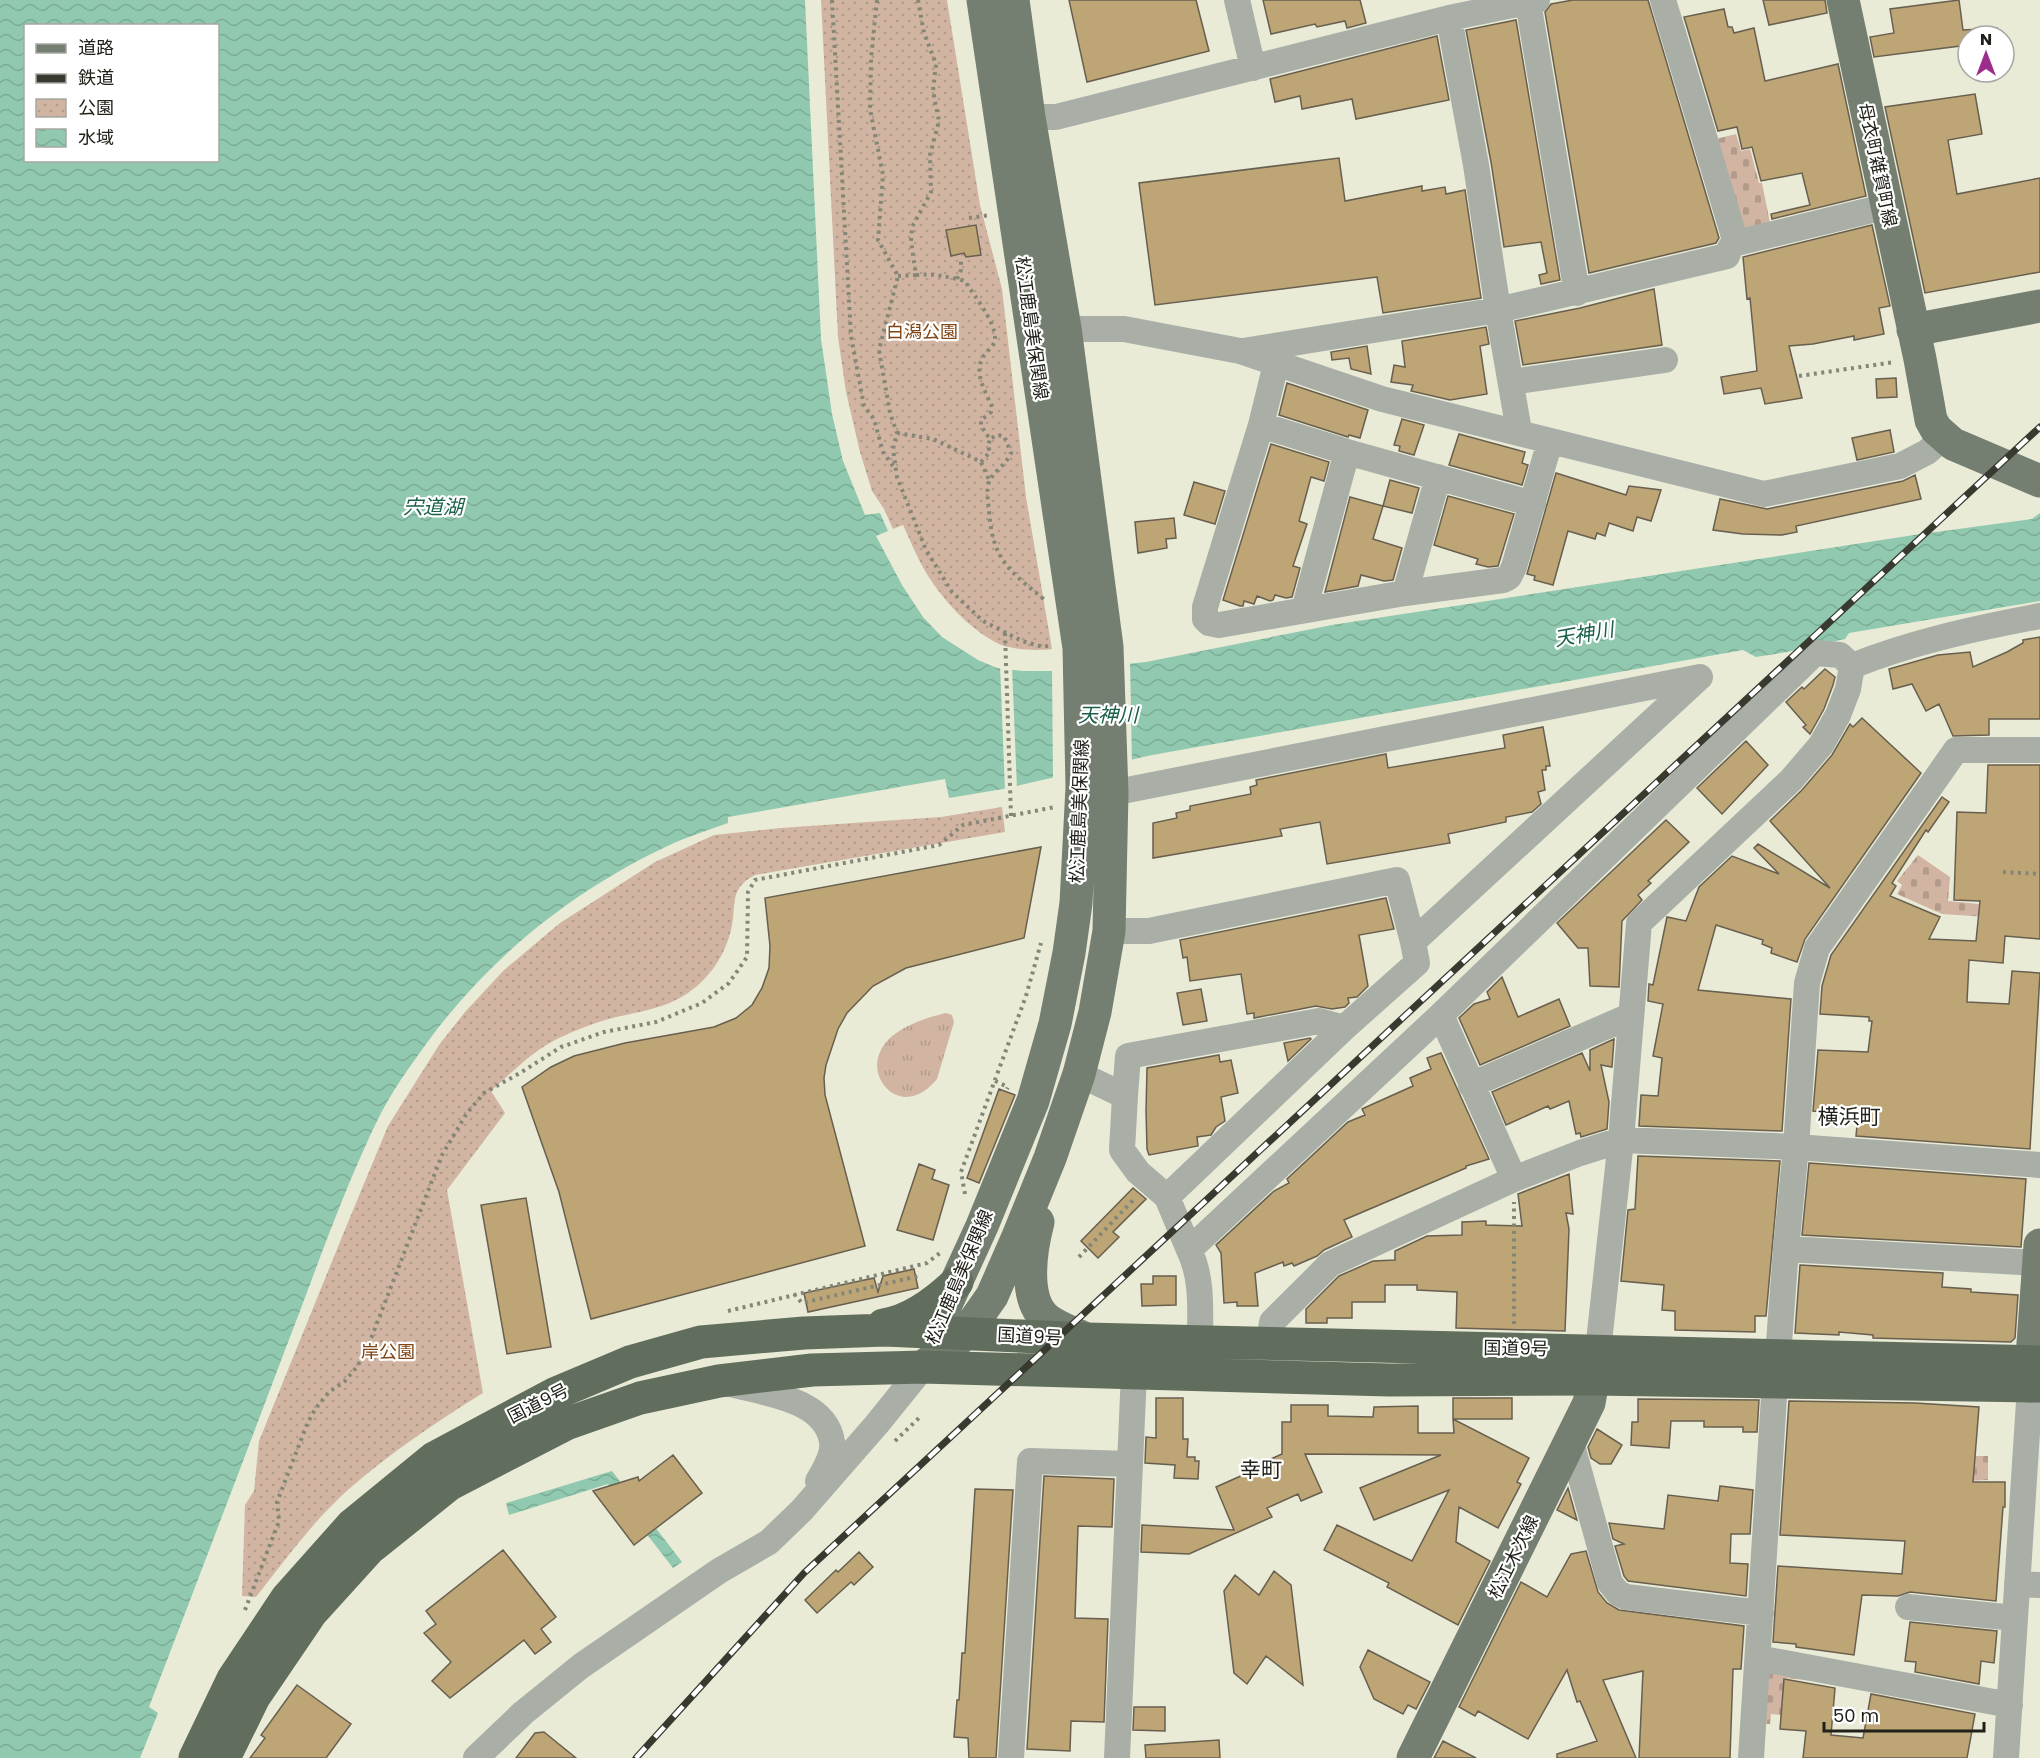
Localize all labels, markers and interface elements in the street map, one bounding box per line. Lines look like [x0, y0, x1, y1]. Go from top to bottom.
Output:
legend [24, 24, 219, 162]
north arrow [1956, 24, 2016, 84]
text: N [1980, 28, 1992, 51]
text: 道路 [78, 35, 114, 60]
text: 鉄道 [78, 65, 114, 90]
text: 公園 [78, 95, 114, 120]
street label: 母衣町雑賀町線 [1853, 101, 1903, 229]
text: 水域 [78, 125, 114, 150]
street label: 松江鹿島美保関線 [1010, 255, 1054, 401]
park label: 白潟公園 [886, 319, 958, 344]
water label: 宍道湖 [403, 493, 466, 521]
water label: 天神川 [1552, 615, 1618, 653]
water label: 天神川 [1078, 701, 1140, 729]
street label: 松江鹿島美保関線 [1064, 739, 1094, 883]
district label: 横浜町 [1818, 1102, 1881, 1131]
street label: 松江鹿島美保関線 [919, 1206, 999, 1348]
street label: 国道9号 [997, 1322, 1063, 1350]
street label: 国道9号 [1483, 1335, 1549, 1361]
park label: 岸公園 [361, 1339, 415, 1364]
street label: 国道9号 [503, 1377, 573, 1429]
district label: 幸町 [1240, 1455, 1282, 1484]
street label: 松江木次線 [1482, 1511, 1544, 1603]
scale bar [1824, 1695, 1984, 1733]
text: 50 m [1833, 1703, 1879, 1728]

